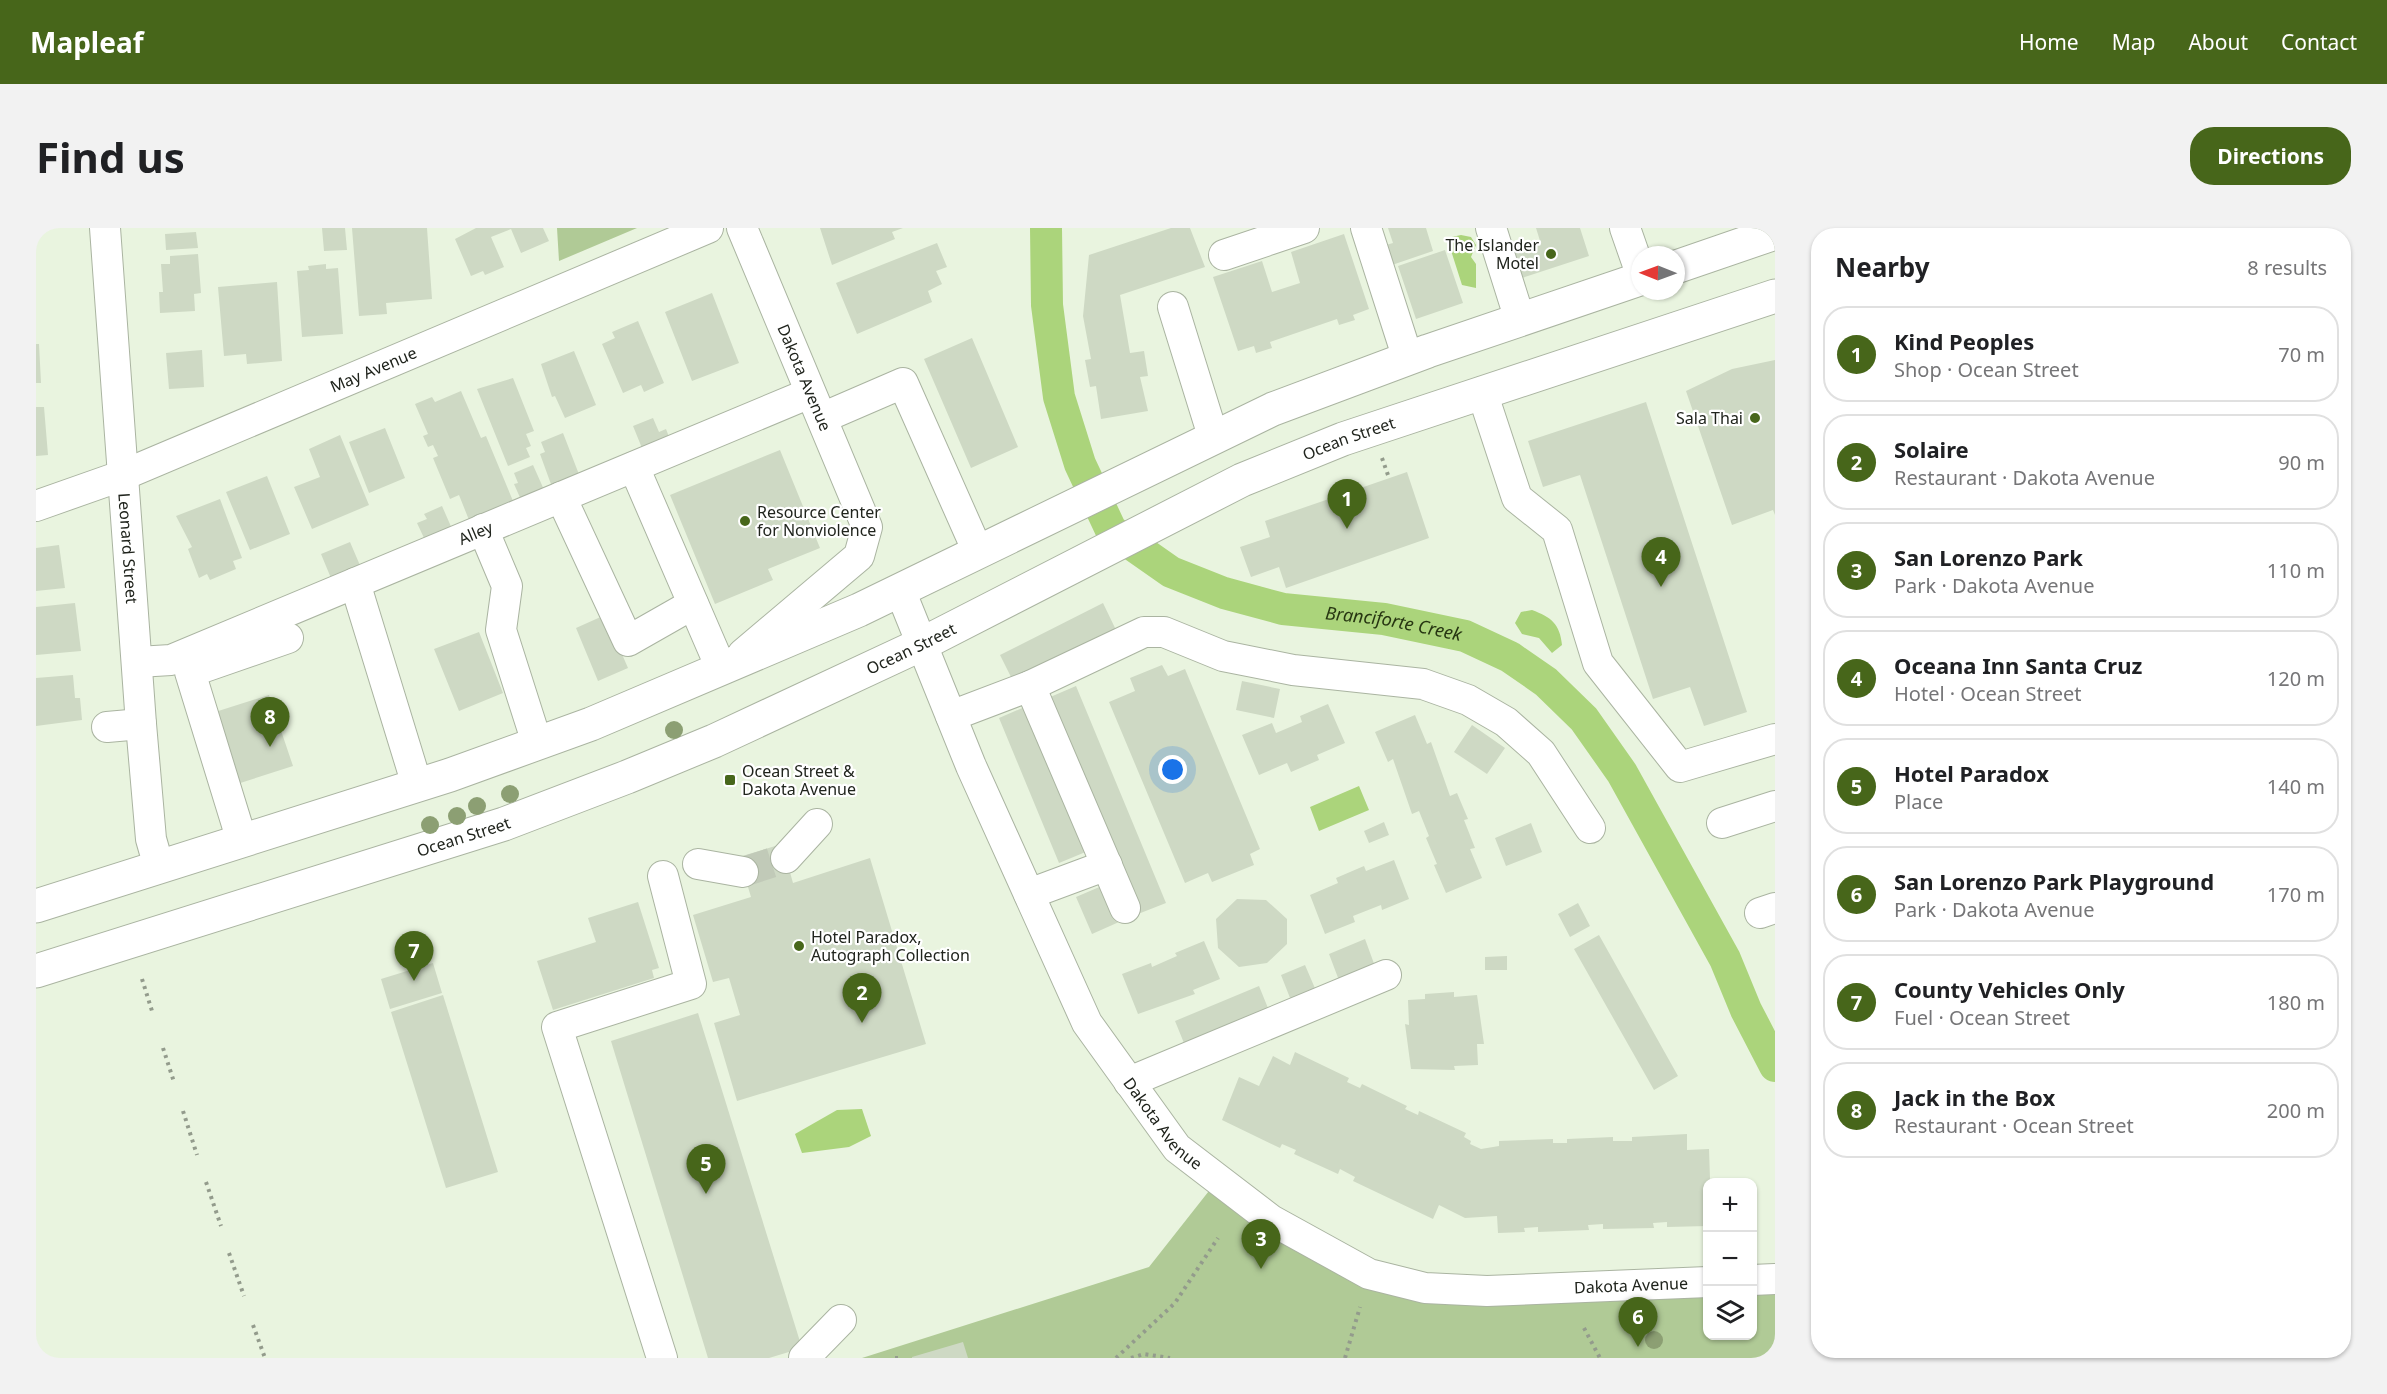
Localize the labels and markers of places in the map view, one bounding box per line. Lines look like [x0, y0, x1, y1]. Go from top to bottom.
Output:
place label: The Islander Motel [1445, 234, 1539, 274]
marker: The Islander Motel [1544, 247, 1558, 261]
place label: Sala Thai [1676, 407, 1743, 429]
marker: Sala Thai [1748, 411, 1762, 425]
pin: 1 [1328, 480, 1366, 529]
place label: Resource Center for Nonviolence [757, 501, 881, 541]
marker: Resource Center for Nonviolence [738, 514, 752, 528]
pin: 4 [1642, 538, 1680, 587]
pin: 8 [250, 698, 290, 747]
place label: Ocean Street & Dakota Avenue [742, 760, 856, 800]
marker: Ocean Street & Dakota Avenue [723, 773, 737, 787]
place label: Hotel Paradox, Autograph Collection [811, 926, 970, 966]
pin: 7 [394, 932, 434, 981]
marker: Hotel Paradox, Autograph Collection [792, 939, 806, 953]
pin: 2 [842, 974, 882, 1023]
pin: 5 [686, 1144, 726, 1194]
pin: 3 [1242, 1220, 1280, 1269]
pin: 6 [1618, 1298, 1658, 1347]

